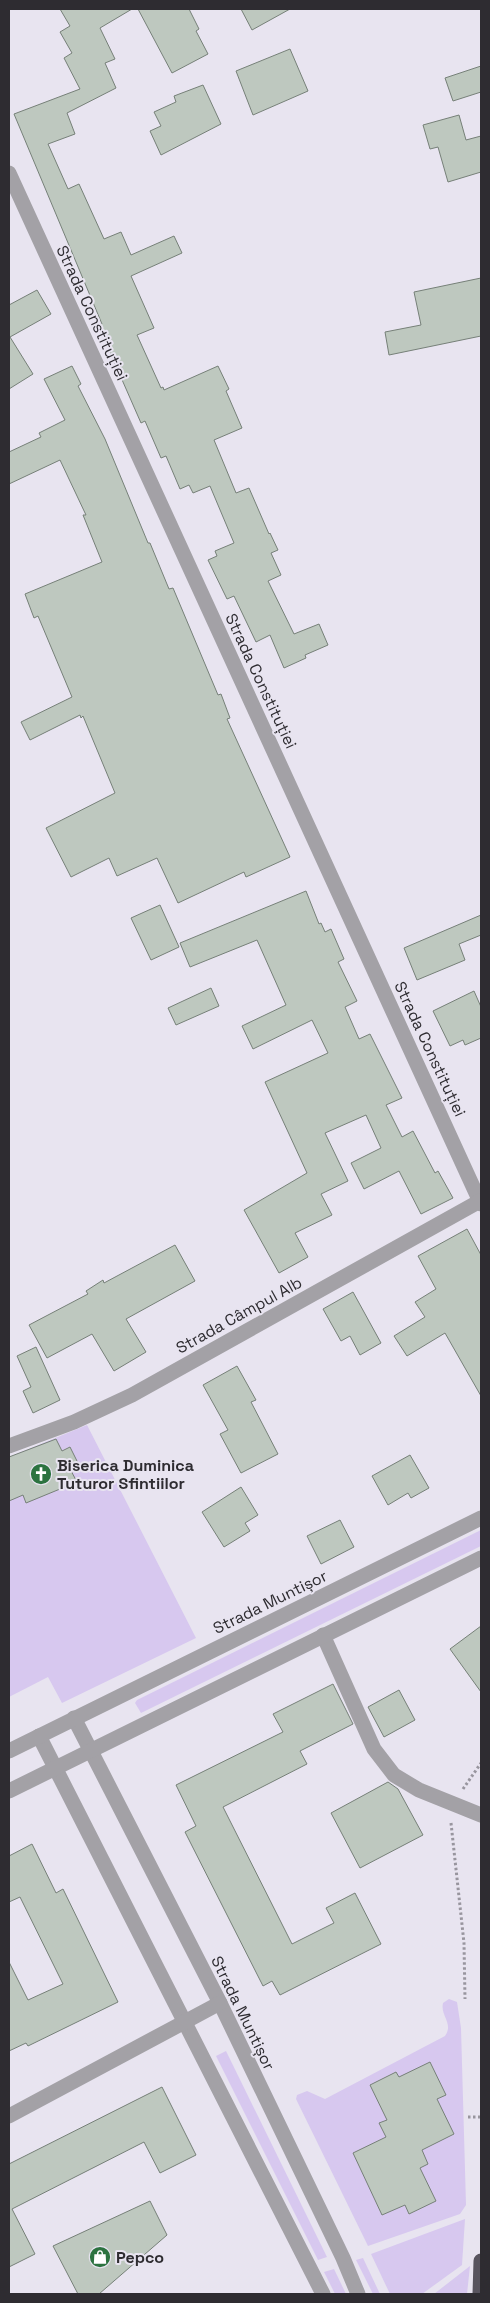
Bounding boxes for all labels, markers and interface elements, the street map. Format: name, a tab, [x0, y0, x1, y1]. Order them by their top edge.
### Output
street label: Strada Constituției	[51, 242, 133, 384]
street label: Strada Constituției	[220, 610, 302, 752]
street label: Strada Constituției	[389, 978, 471, 1120]
street label: Strada Câmpul Alb	[172, 1272, 306, 1358]
place label: Biserica Duminica Tuturor Sfintiilor	[57, 1455, 194, 1494]
church icon: Biserica Duminica Tuturor Sfintiilor	[29, 1462, 53, 1486]
street label: Strada Muntișor	[209, 1565, 331, 1639]
street label: Strada Muntișor	[206, 1952, 280, 2074]
shop icon: Pepco	[88, 2245, 112, 2269]
place label: Pepco	[116, 2247, 164, 2268]

